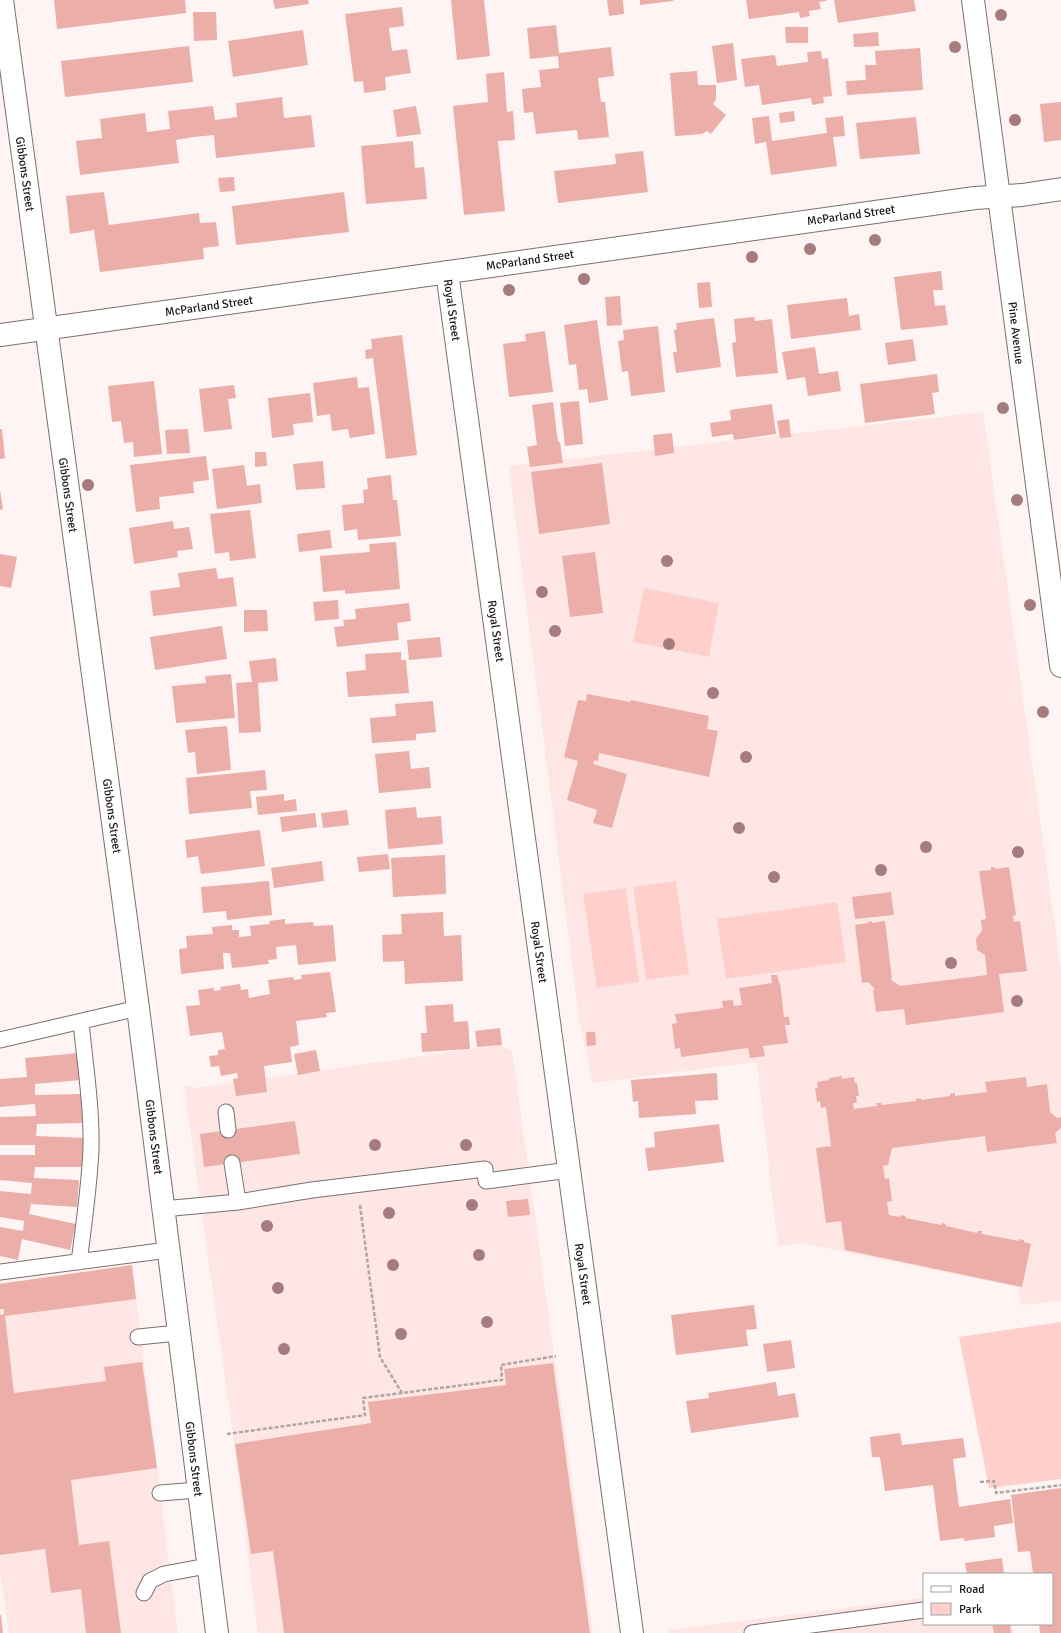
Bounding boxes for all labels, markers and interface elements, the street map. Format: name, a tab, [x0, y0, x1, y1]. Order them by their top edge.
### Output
street label: Gibbons Street	[12, 136, 37, 213]
street label: McParland Street	[806, 202, 896, 229]
street label: McParland Street	[485, 247, 575, 274]
street label: Royal Street	[440, 278, 463, 342]
street label: McParland Street	[164, 293, 254, 320]
street label: Pine Avenue	[1004, 301, 1027, 365]
street label: Gibbons Street	[55, 457, 80, 534]
street label: Royal Street	[484, 599, 507, 663]
street label: Gibbons Street	[99, 778, 124, 855]
street label: Royal Street	[527, 920, 550, 984]
street label: Gibbons Street	[141, 1099, 166, 1175]
street label: Royal Street	[571, 1242, 594, 1306]
street label: Gibbons Street	[181, 1421, 206, 1497]
legend	[923, 1573, 1053, 1625]
text: Road	[959, 1582, 985, 1597]
text: Park	[959, 1602, 982, 1617]

